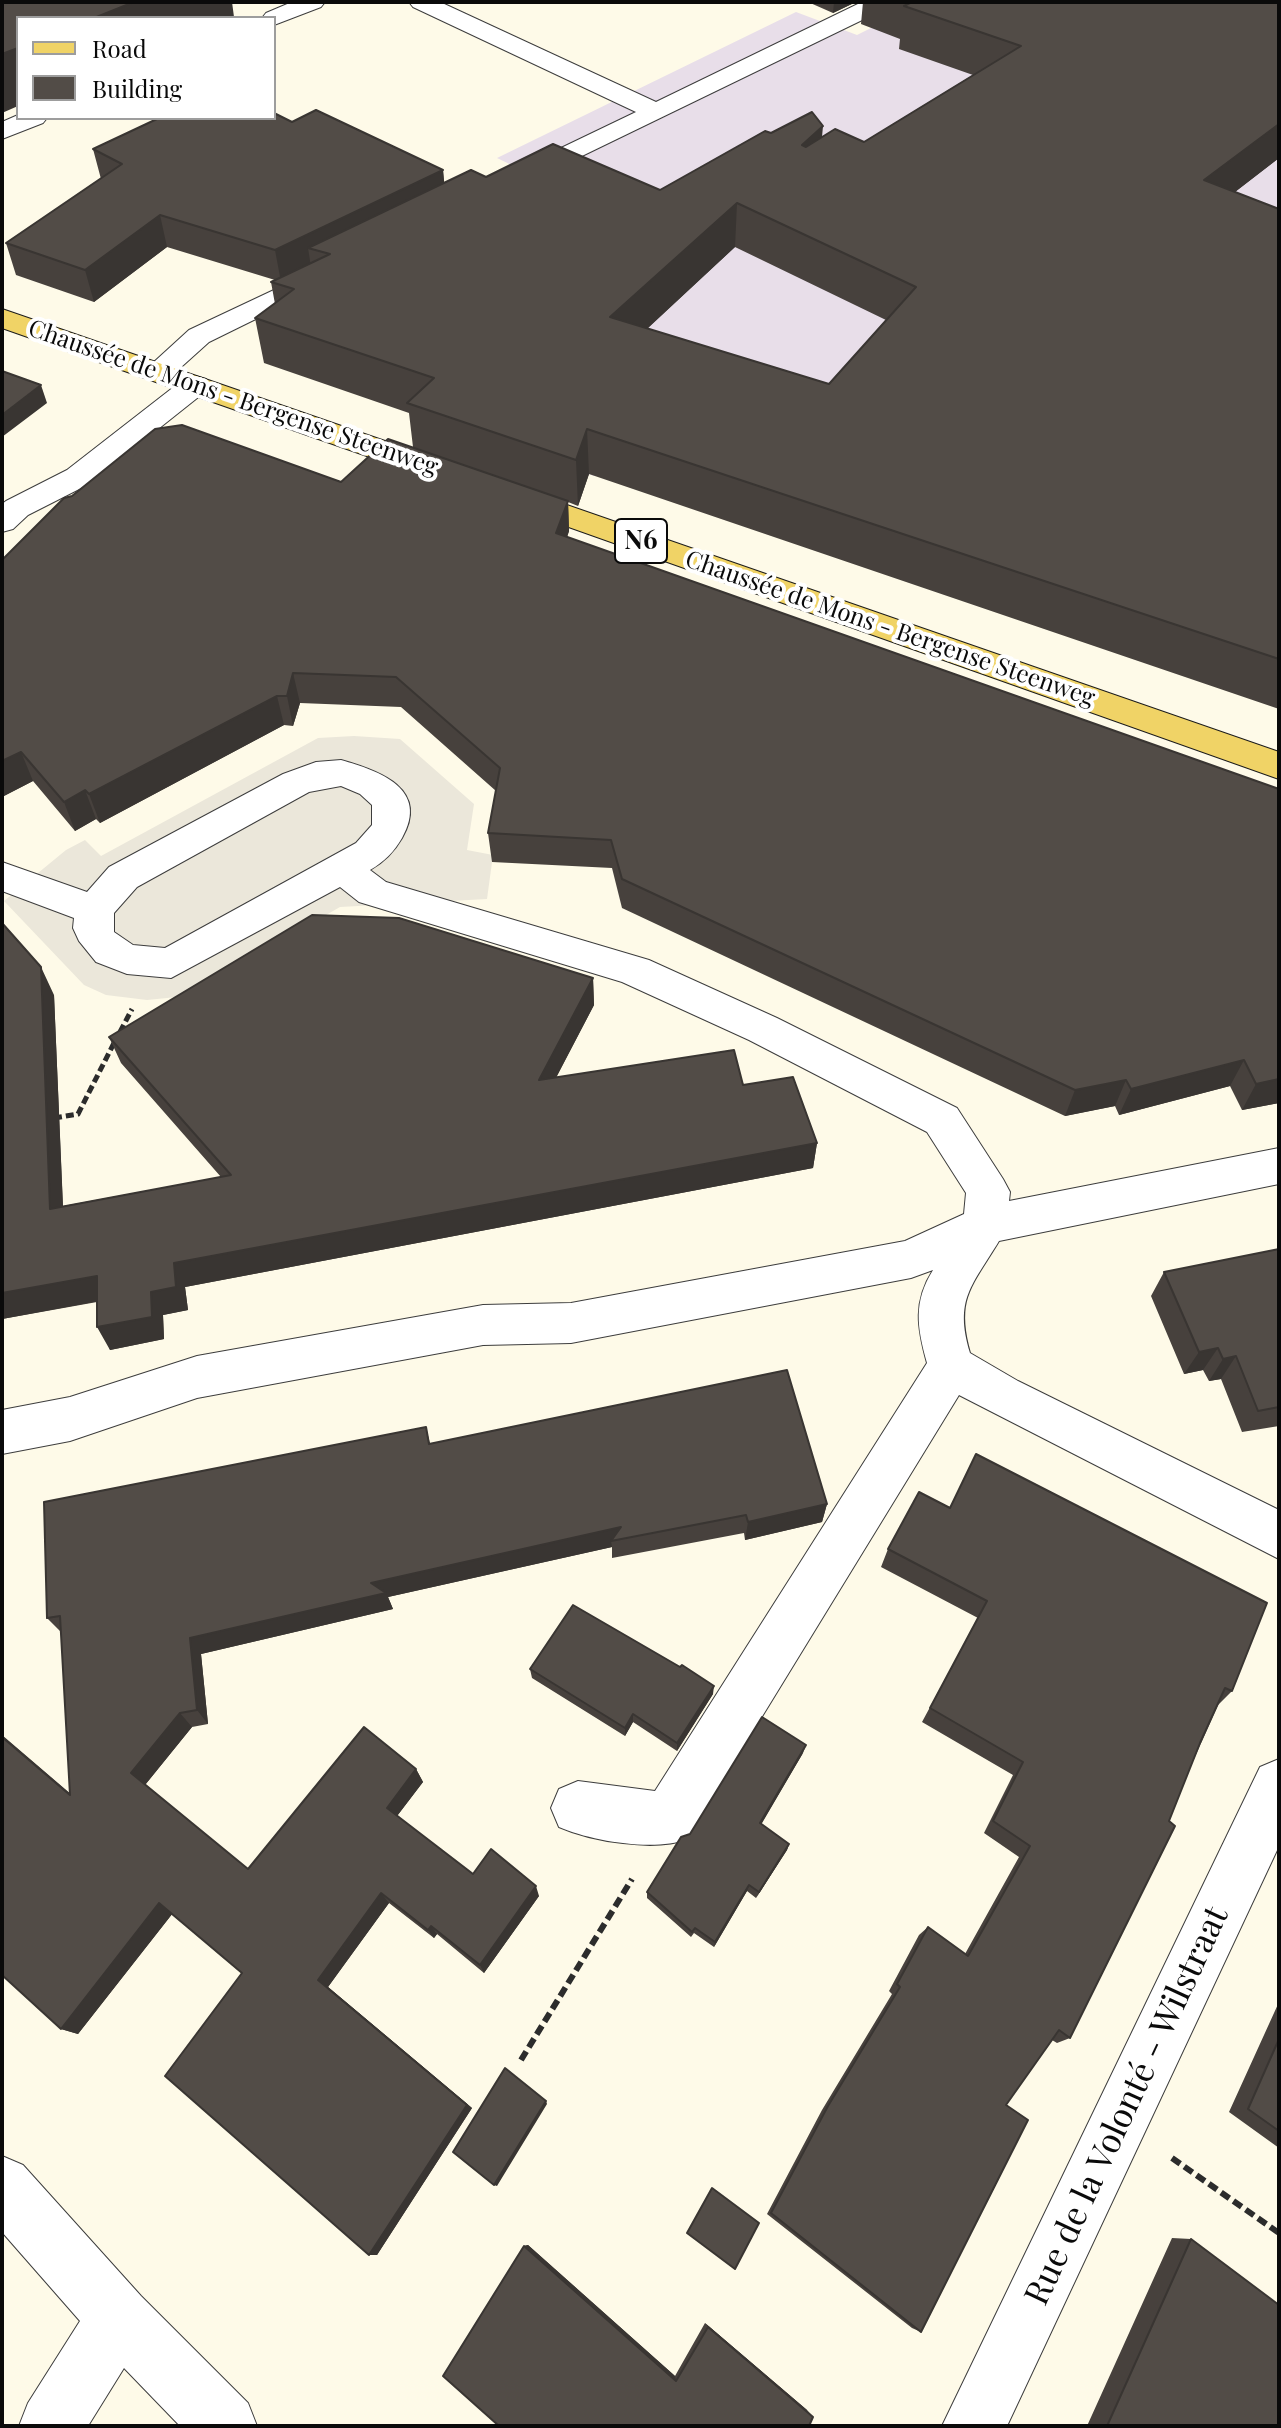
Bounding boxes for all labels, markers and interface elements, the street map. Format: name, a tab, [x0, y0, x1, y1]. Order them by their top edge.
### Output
legend	[16, 16, 276, 120]
text: Road	[92, 32, 147, 64]
text: Building	[92, 72, 182, 104]
street label: Chaussée de Mons - Bergense Steenweg	[24, 314, 442, 482]
road number: N6	[615, 519, 667, 563]
street label: Chaussée de Mons - Bergense Steenweg	[681, 545, 1099, 713]
street label: Rue de la Volonté - Wilstraat	[1017, 1900, 1237, 2312]

